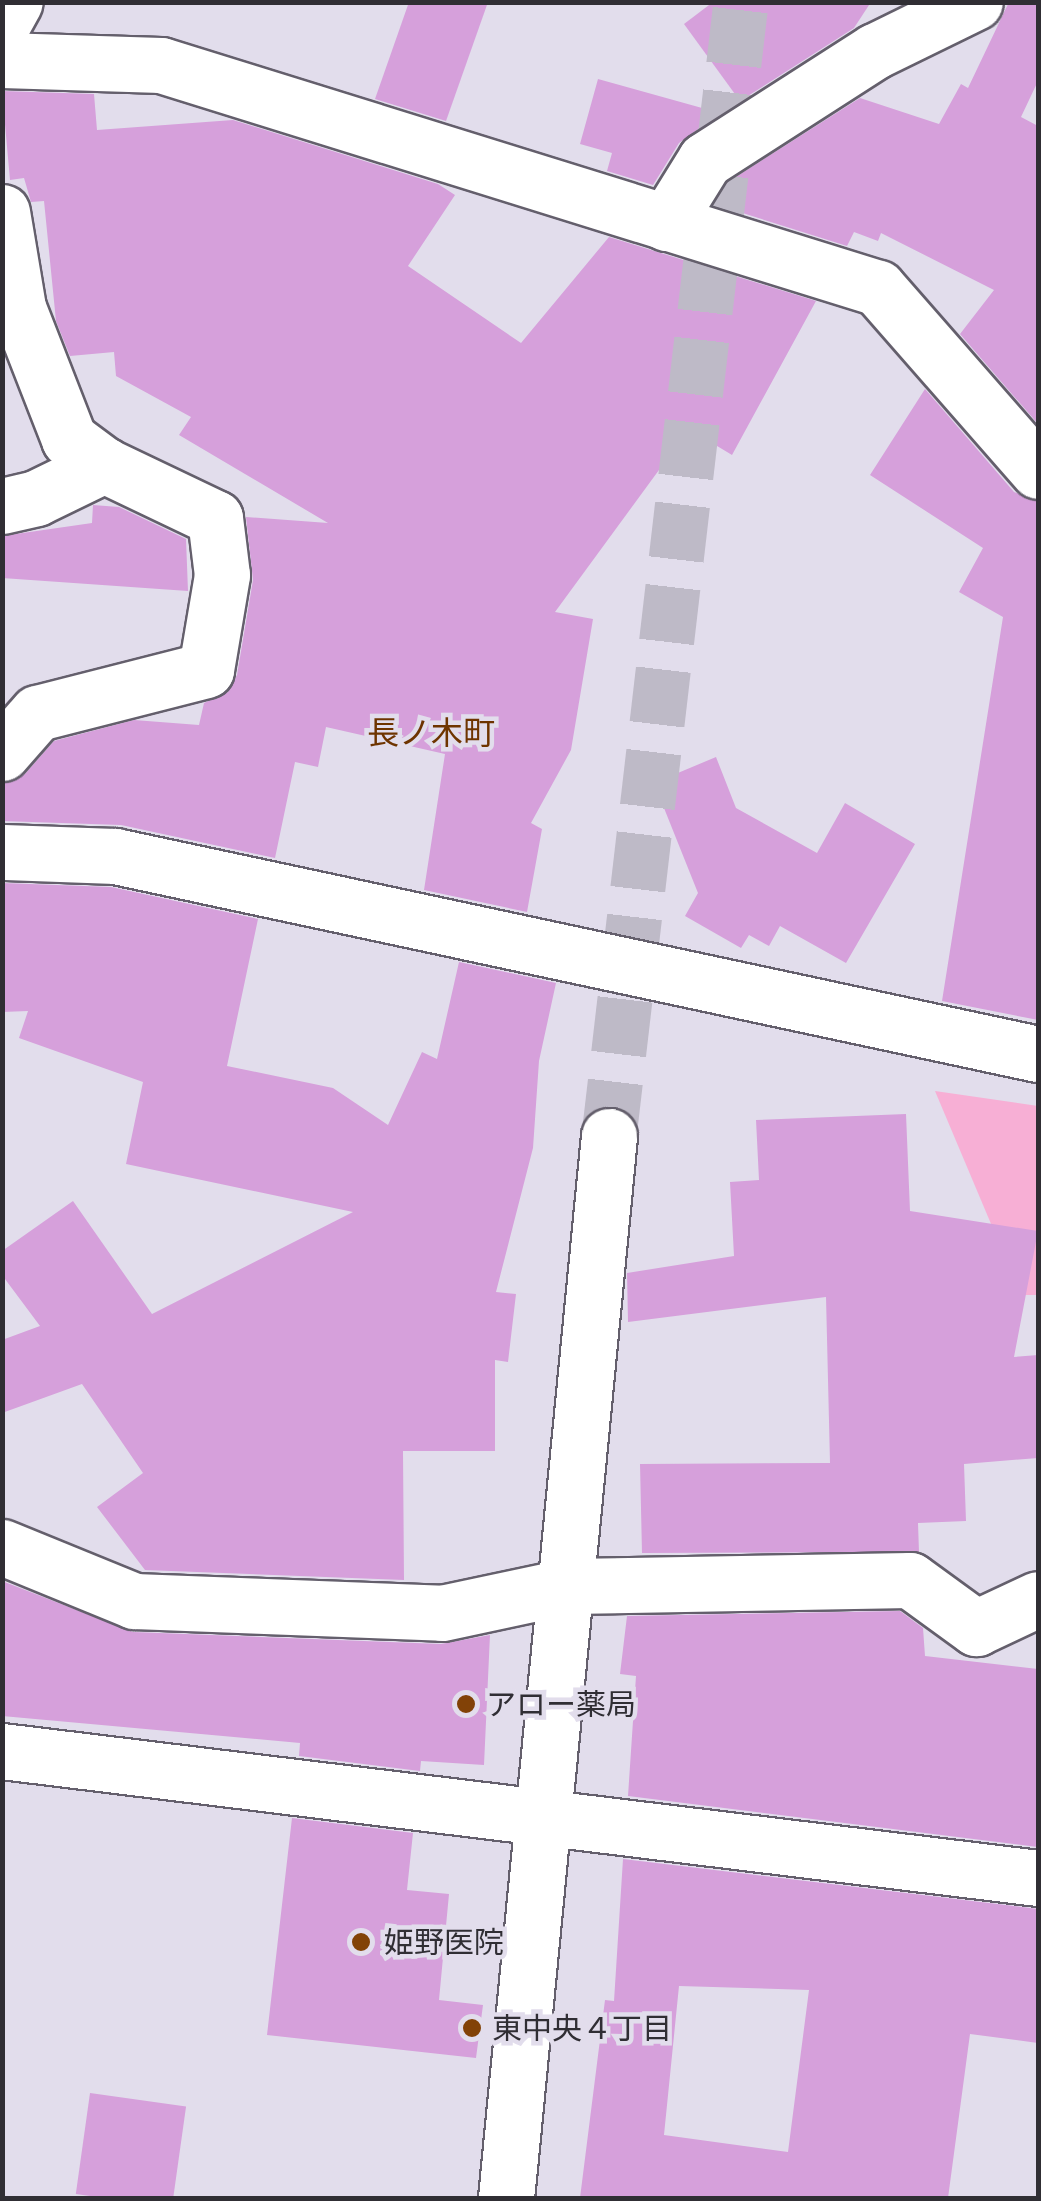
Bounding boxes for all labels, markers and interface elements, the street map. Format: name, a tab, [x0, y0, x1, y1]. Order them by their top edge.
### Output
district label: 長ノ木町	[367, 713, 495, 751]
place label: アロー薬局	[486, 1686, 636, 1722]
marker: アロー薬局	[455, 1693, 477, 1715]
place label: 姫野医院	[384, 1924, 504, 1960]
marker: 姫野医院	[348, 1929, 374, 1955]
place label: 東中央４丁目	[492, 2010, 672, 2046]
marker: 東中央４丁目	[461, 2017, 483, 2039]

